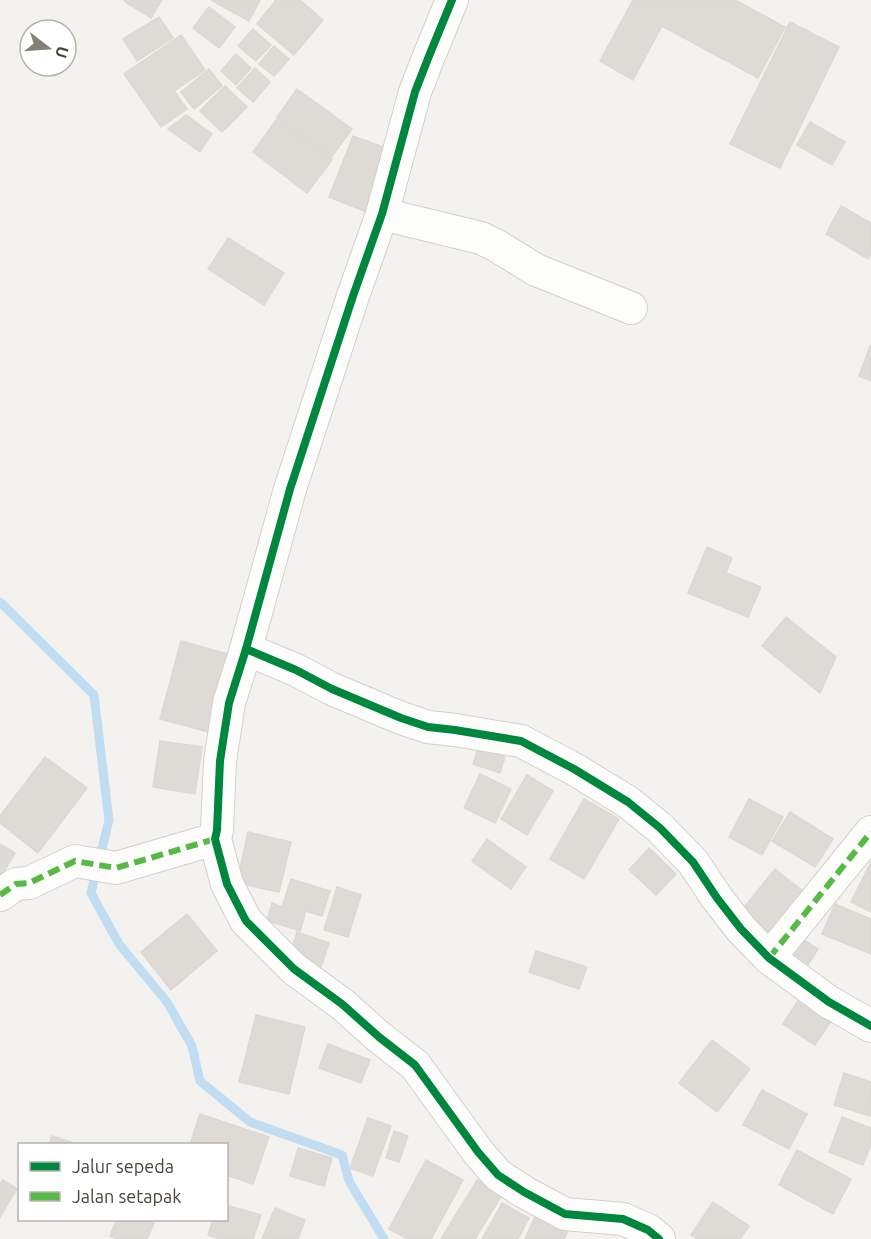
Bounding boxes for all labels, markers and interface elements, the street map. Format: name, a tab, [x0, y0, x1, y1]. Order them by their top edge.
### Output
north arrow	[18, 18, 78, 78]
text: U	[52, 44, 73, 60]
legend	[18, 1143, 228, 1221]
text: Jalur sepeda	[72, 1156, 174, 1176]
text: Jalan setapak	[72, 1186, 181, 1206]

